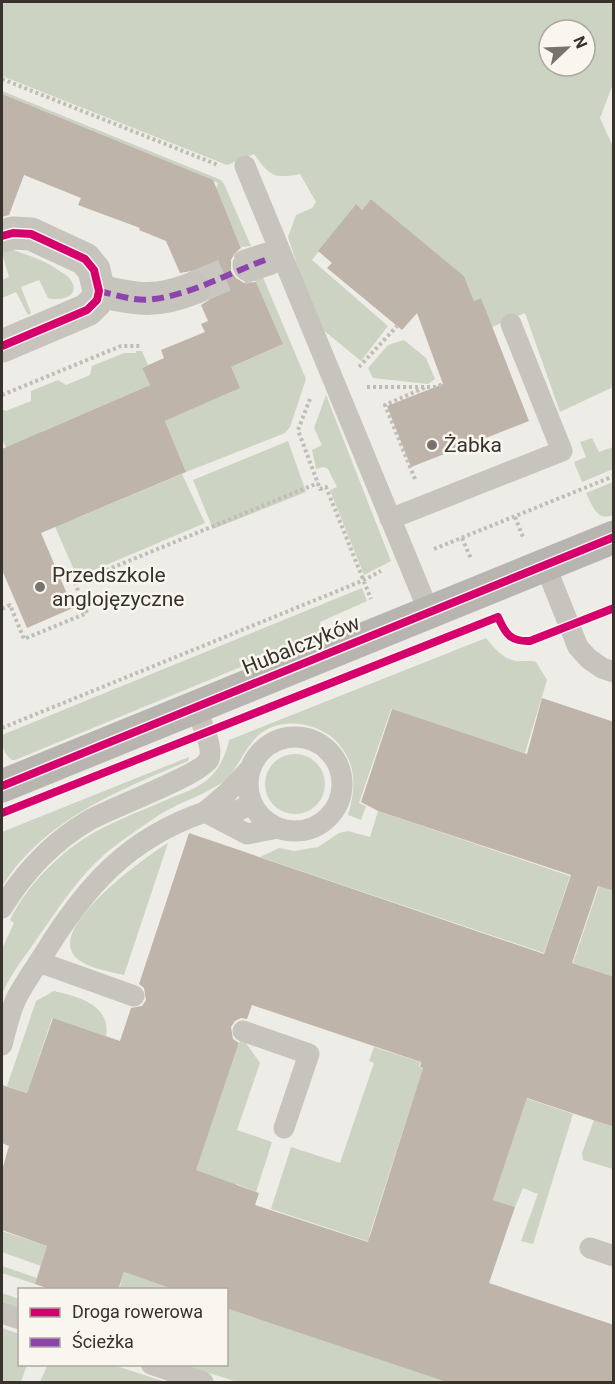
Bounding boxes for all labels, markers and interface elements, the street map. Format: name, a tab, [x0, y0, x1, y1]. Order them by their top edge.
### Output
north arrow	[537, 18, 597, 78]
text: N	[569, 33, 591, 51]
place label: Żabka	[444, 433, 502, 457]
marker: Żabka	[425, 438, 439, 452]
place label: Przedszkole anglojęzyczne	[52, 563, 184, 611]
marker: Przedszkole anglojęzyczne	[33, 580, 47, 594]
street label: Hubalczyków	[239, 610, 363, 679]
legend	[18, 1288, 228, 1366]
text: Droga rowerowa	[72, 1301, 203, 1322]
text: Ścieżka	[72, 1331, 134, 1352]

